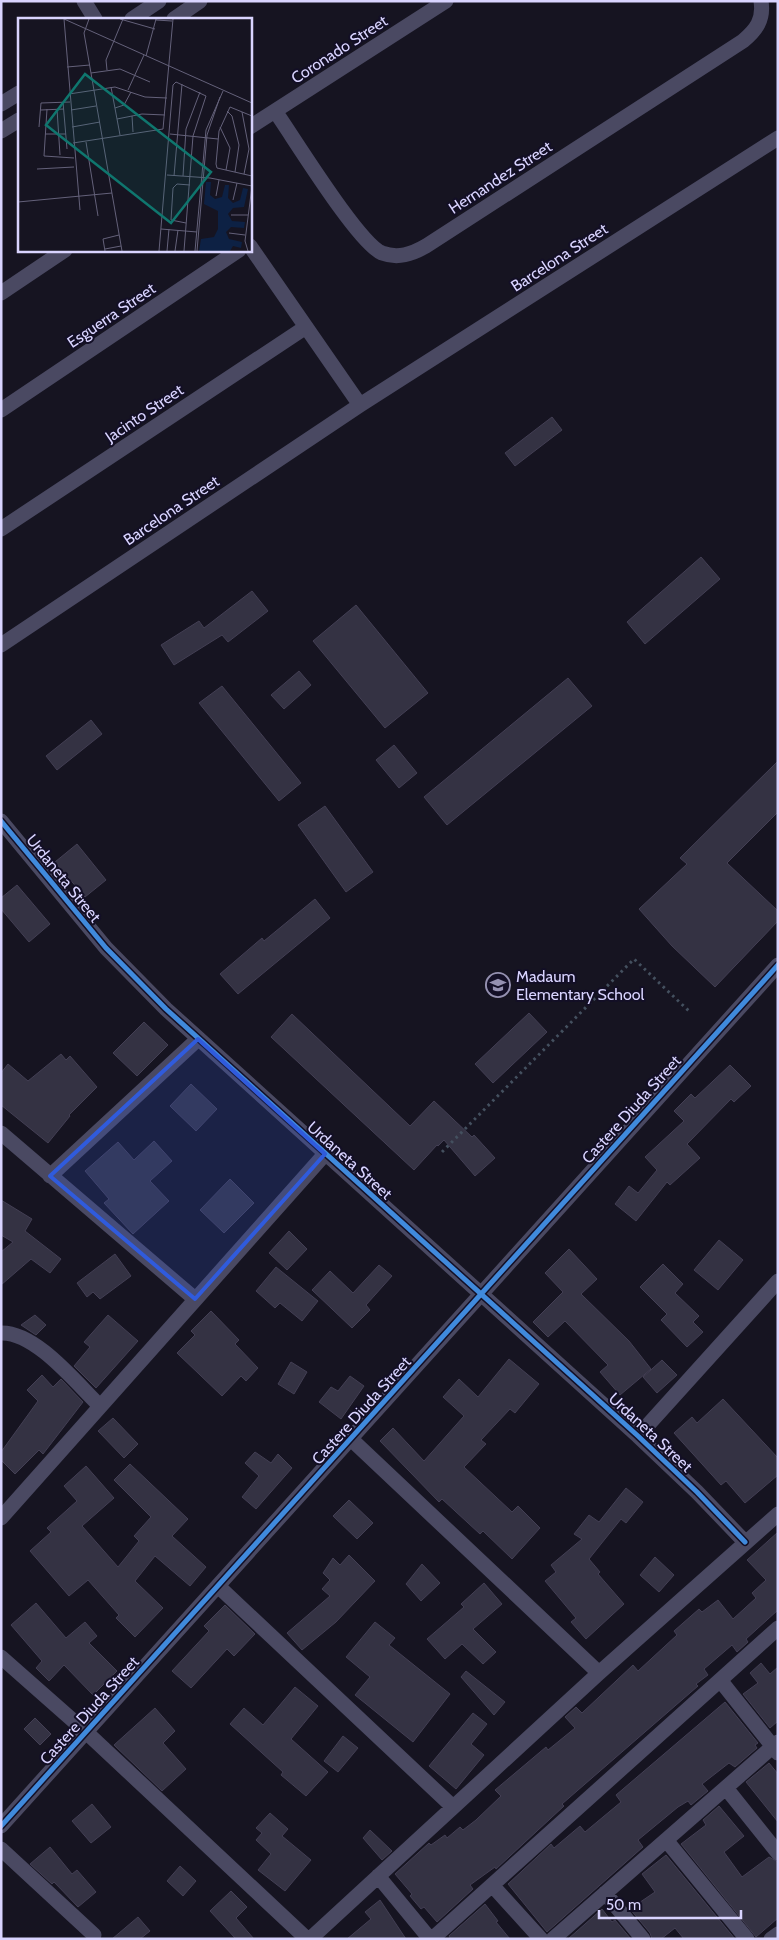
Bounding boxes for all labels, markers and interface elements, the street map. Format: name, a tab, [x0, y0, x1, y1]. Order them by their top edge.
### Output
street label: Coronado Street	[288, 11, 392, 88]
inset map	[18, 18, 251, 251]
street label: Hernandez Street	[445, 137, 556, 218]
street label: Barcelona Street	[507, 219, 612, 296]
street label: Esguerra Street	[64, 279, 160, 352]
street label: Jacinto Street	[101, 380, 187, 447]
street label: Barcelona Street	[120, 471, 223, 549]
street label: Urdaneta Street	[22, 830, 105, 927]
place label: Madaum Elementary School	[516, 967, 644, 1004]
school or university icon: Madaum Elementary School	[485, 972, 511, 998]
street label: Castere Diuda Street	[578, 1051, 685, 1167]
street label: Urdaneta Street	[303, 1117, 396, 1204]
street label: Castere Diuda Street	[308, 1352, 415, 1468]
street label: Urdaneta Street	[605, 1389, 697, 1476]
street label: Castere Diuda Street	[36, 1652, 143, 1768]
scale bar	[599, 1888, 742, 1920]
text: 50 m	[606, 1896, 641, 1914]

